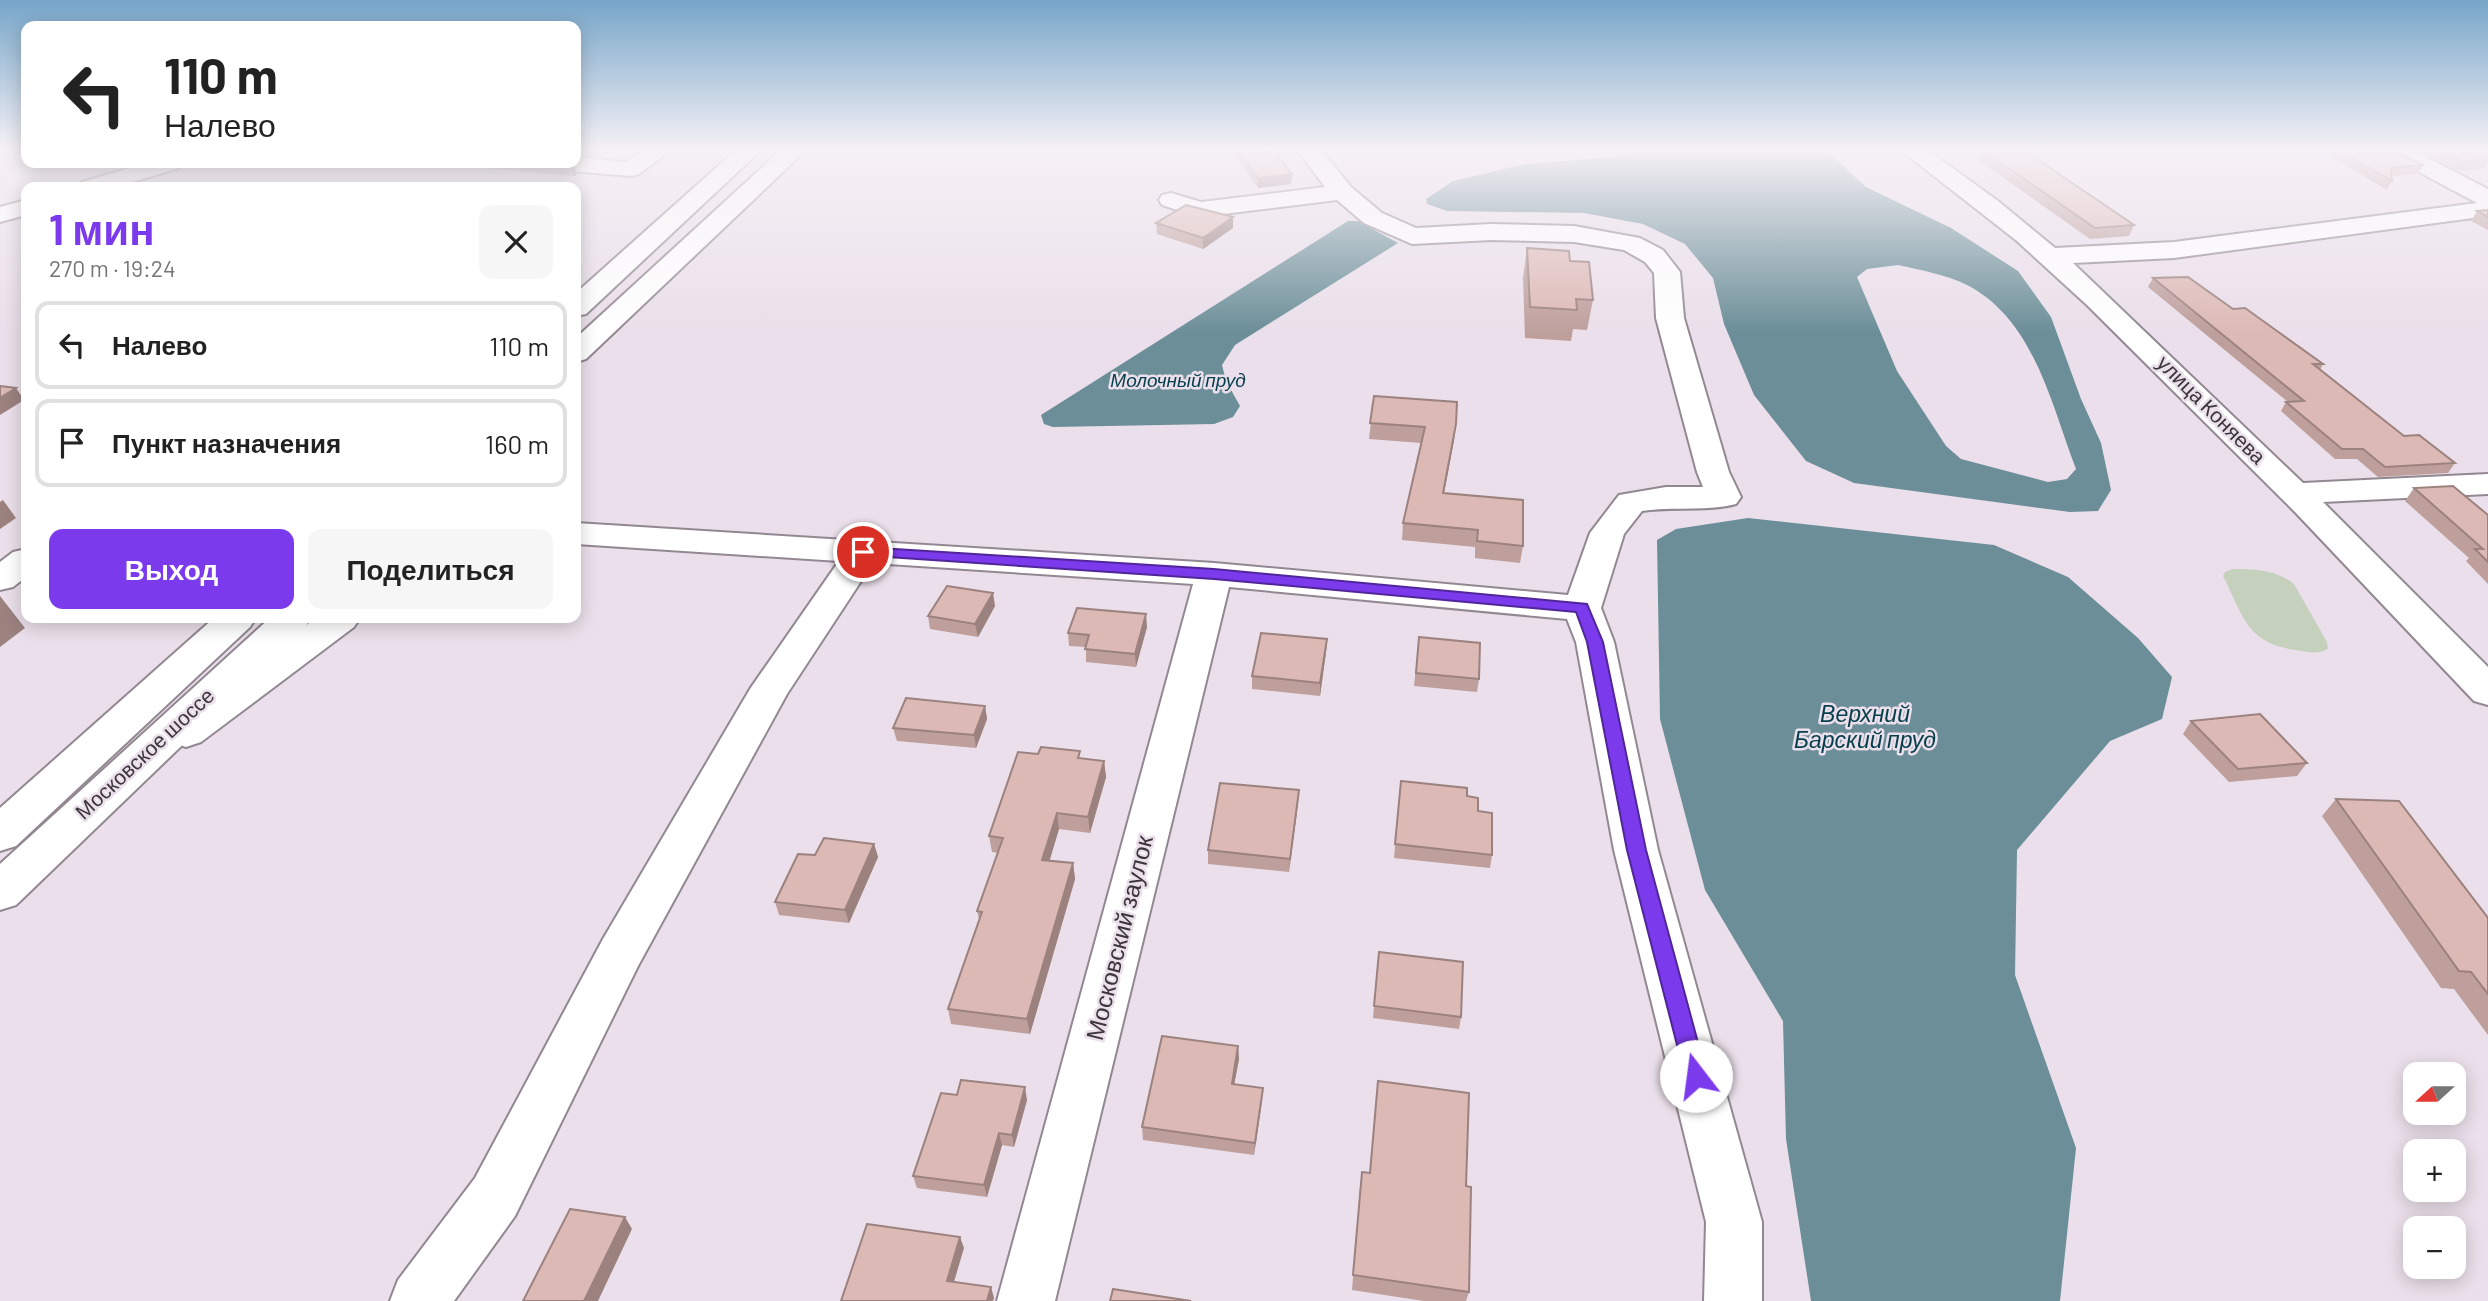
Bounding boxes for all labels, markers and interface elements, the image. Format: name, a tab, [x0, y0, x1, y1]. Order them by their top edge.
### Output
text: 110 m	[164, 45, 278, 104]
icon: left	[49, 49, 140, 140]
text: Налево	[164, 105, 276, 143]
text: 1 мин	[49, 203, 155, 253]
button: close	[479, 205, 553, 279]
text: 270 m · 19:24	[49, 254, 176, 282]
icon: left	[53, 326, 91, 364]
text: Налево	[112, 329, 207, 360]
text: 110 m	[489, 330, 549, 361]
street label: улица Коняева	[2153, 350, 2272, 469]
water label: Молочный пруд	[1110, 368, 1246, 391]
icon: arrive	[53, 424, 91, 462]
text: Пункт назначения	[112, 427, 341, 458]
text: 160 m	[485, 428, 549, 459]
pin	[833, 522, 893, 582]
button: Выход	[49, 529, 294, 609]
button: Поделиться	[308, 529, 553, 609]
icon: arrive	[844, 533, 882, 571]
street label: Московское шоссе	[69, 682, 219, 824]
water label: Верхний Барский пруд	[1794, 699, 1936, 753]
street label: Московский заулок	[1079, 832, 1158, 1043]
position arrow	[1659, 1039, 1733, 1113]
north arrow	[2403, 1062, 2466, 1125]
map controls	[2403, 1062, 2466, 1279]
button: +	[2403, 1139, 2466, 1202]
button: −	[2403, 1216, 2466, 1279]

